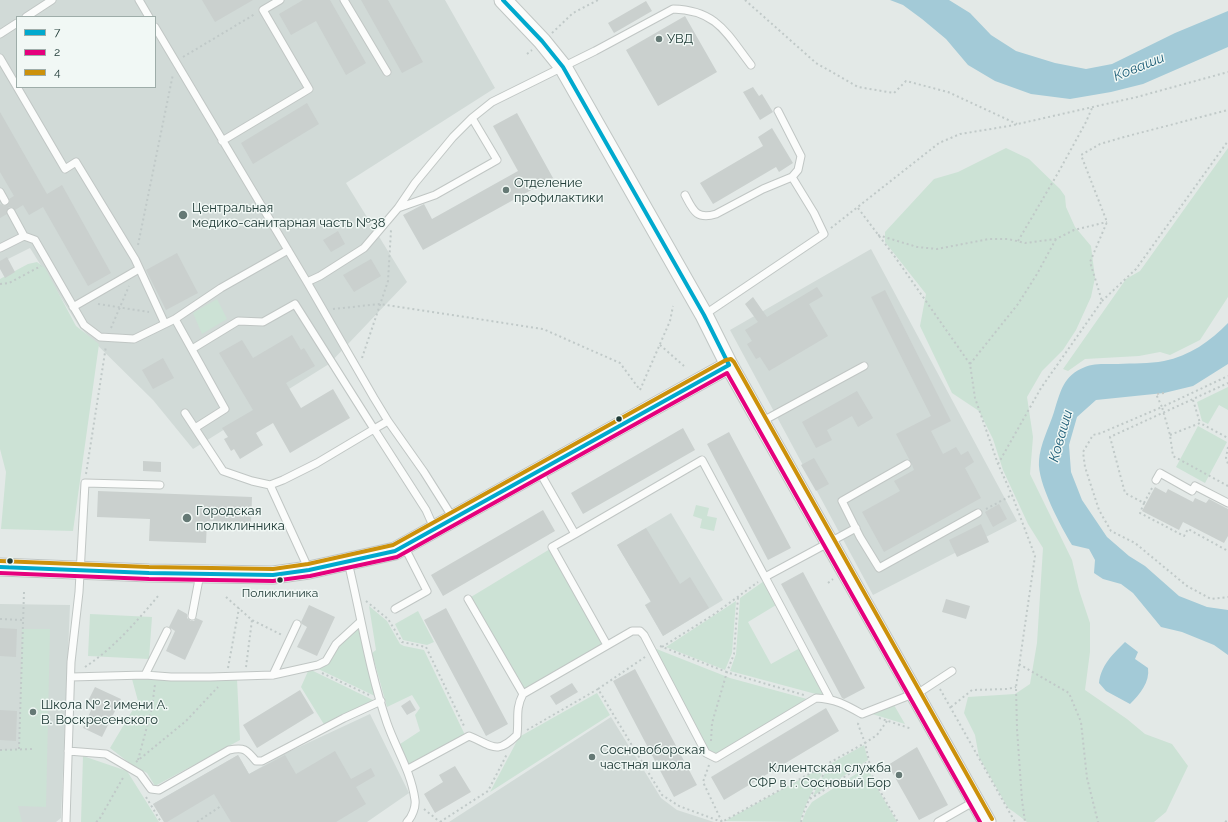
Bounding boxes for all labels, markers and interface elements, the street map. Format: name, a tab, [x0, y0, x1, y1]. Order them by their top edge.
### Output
legend	[16, 16, 156, 88]
text: 7	[54, 25, 60, 39]
place label: УВД	[667, 31, 693, 47]
marker: УВД	[654, 34, 664, 44]
text: 2	[54, 45, 60, 59]
water label: Коваши	[1111, 49, 1167, 85]
text: 4	[54, 65, 61, 79]
place label: Отделение профилактики	[514, 175, 604, 206]
marker: Отделение профилактики	[501, 185, 511, 195]
place label: Центральная медико-санитарная часть №38	[192, 200, 385, 231]
marker: Центральная медико-санитарная часть №38	[177, 209, 189, 221]
water label: Коваши	[1046, 408, 1076, 464]
unlabelled marker	[614, 414, 624, 424]
place label: Городская поликлинника	[196, 503, 285, 534]
marker: Городская поликлинника	[181, 512, 193, 524]
unlabelled marker	[5, 556, 15, 566]
marker: Поликлиника	[275, 575, 285, 585]
place label: Поликлиника	[242, 586, 318, 600]
place label: Школа № 2 имени А. В. Воскресенского	[41, 697, 168, 728]
marker: Школа № 2 имени А. В. Воскресенского	[28, 707, 38, 717]
place label: Сосновоборская частная школа	[600, 742, 705, 773]
marker: Сосновоборская частная школа	[587, 752, 597, 762]
place label: Клиентская служба СФР в г. Сосновый Бор	[749, 760, 891, 791]
marker: Клиентская служба СФР в г. Сосновый Бор	[894, 770, 904, 780]

